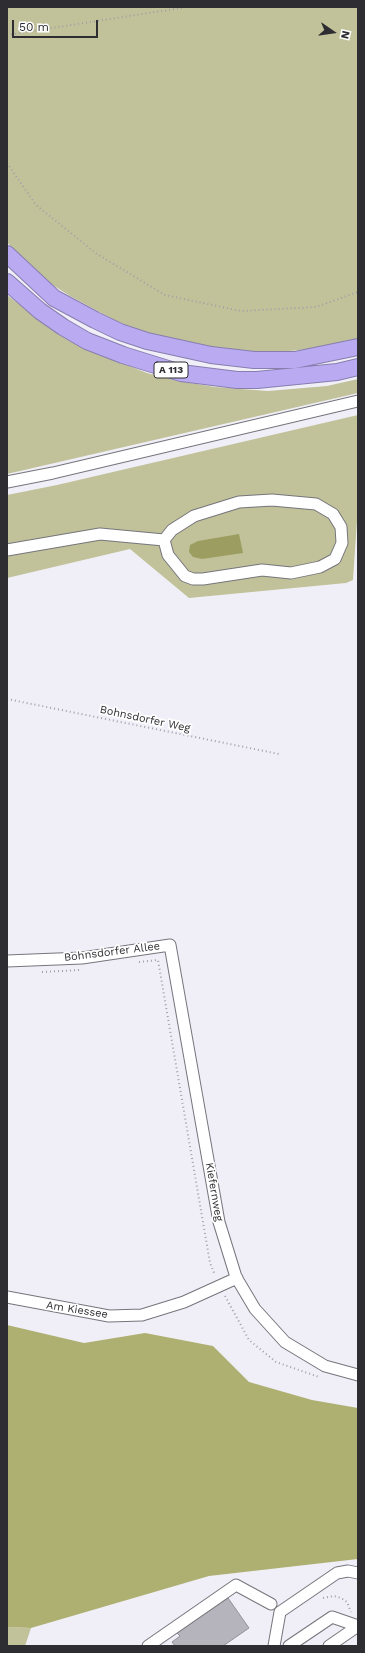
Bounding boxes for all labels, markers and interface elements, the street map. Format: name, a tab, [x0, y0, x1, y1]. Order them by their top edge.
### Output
scale bar	[14, 12, 100, 38]
north arrow	[313, 12, 353, 52]
text: 50 m	[19, 20, 49, 34]
text: N	[338, 29, 352, 40]
road number: A 113	[154, 362, 188, 378]
street label: Bohnsdorfer Weg	[98, 703, 192, 735]
street label: Bohnsdorfer Allee	[63, 940, 161, 964]
street label: Kiefernweg	[202, 1162, 226, 1222]
street label: Am Kiessee	[45, 1299, 109, 1321]

